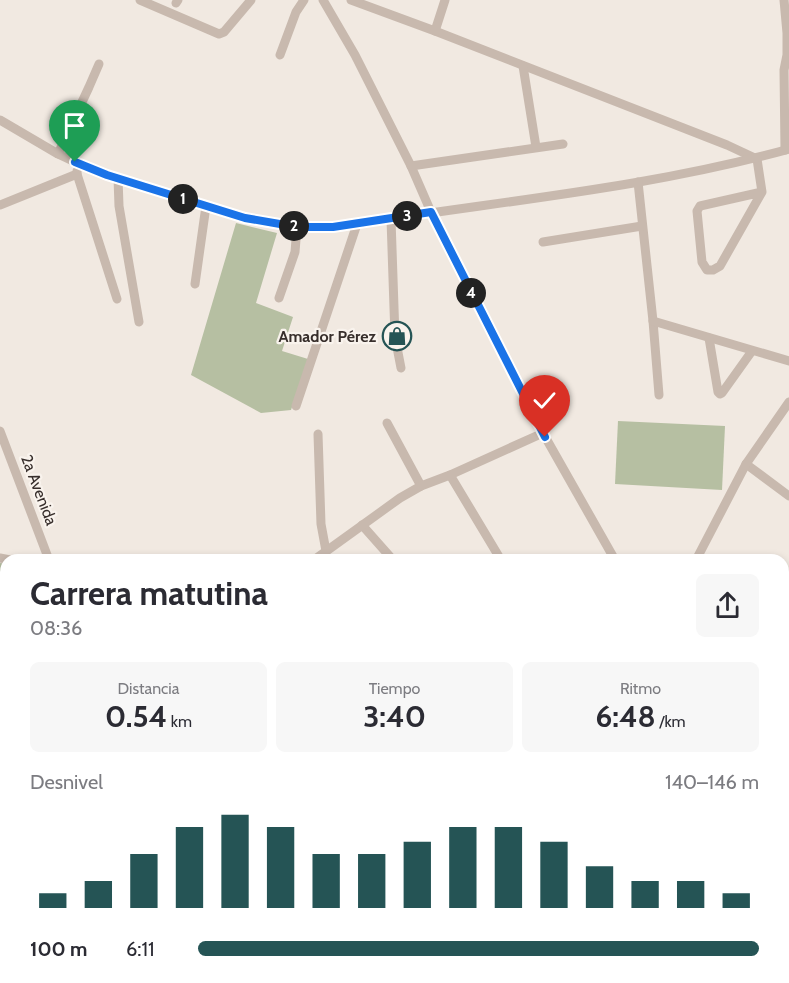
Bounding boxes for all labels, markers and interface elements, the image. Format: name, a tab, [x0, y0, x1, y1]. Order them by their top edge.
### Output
pin	[49, 100, 100, 162]
icon: arrive	[58, 109, 91, 142]
pin: 1	[168, 184, 198, 214]
text: 1	[180, 189, 186, 208]
pin: 3	[392, 201, 422, 231]
text: 3	[403, 206, 411, 225]
pin: 2	[279, 211, 309, 241]
text: 2	[290, 216, 298, 235]
pin: 4	[456, 278, 486, 308]
text: 4	[466, 283, 476, 302]
shop icon: Amador Pérez	[381, 320, 413, 352]
place label: Amador Pérez	[278, 327, 376, 346]
pin	[519, 375, 570, 437]
icon: check	[528, 384, 561, 417]
street label: 2a Avenida	[17, 452, 61, 528]
text: Carrera matutina	[30, 573, 268, 613]
button: share	[696, 574, 759, 637]
text: 08:36	[30, 616, 82, 640]
text: Distancia	[118, 679, 179, 698]
text: Tiempo	[369, 679, 420, 698]
text: Ritmo	[620, 679, 661, 698]
text: 0.54	[105, 698, 167, 735]
text: 3:40	[363, 698, 426, 735]
text: 6:48	[595, 698, 656, 735]
text: km	[167, 712, 192, 731]
text: /km	[656, 712, 686, 731]
text: Desnivel	[30, 770, 103, 794]
text: 140–146 m	[665, 770, 759, 794]
text: 100 m	[30, 937, 88, 961]
text: 6:11	[126, 937, 155, 961]

